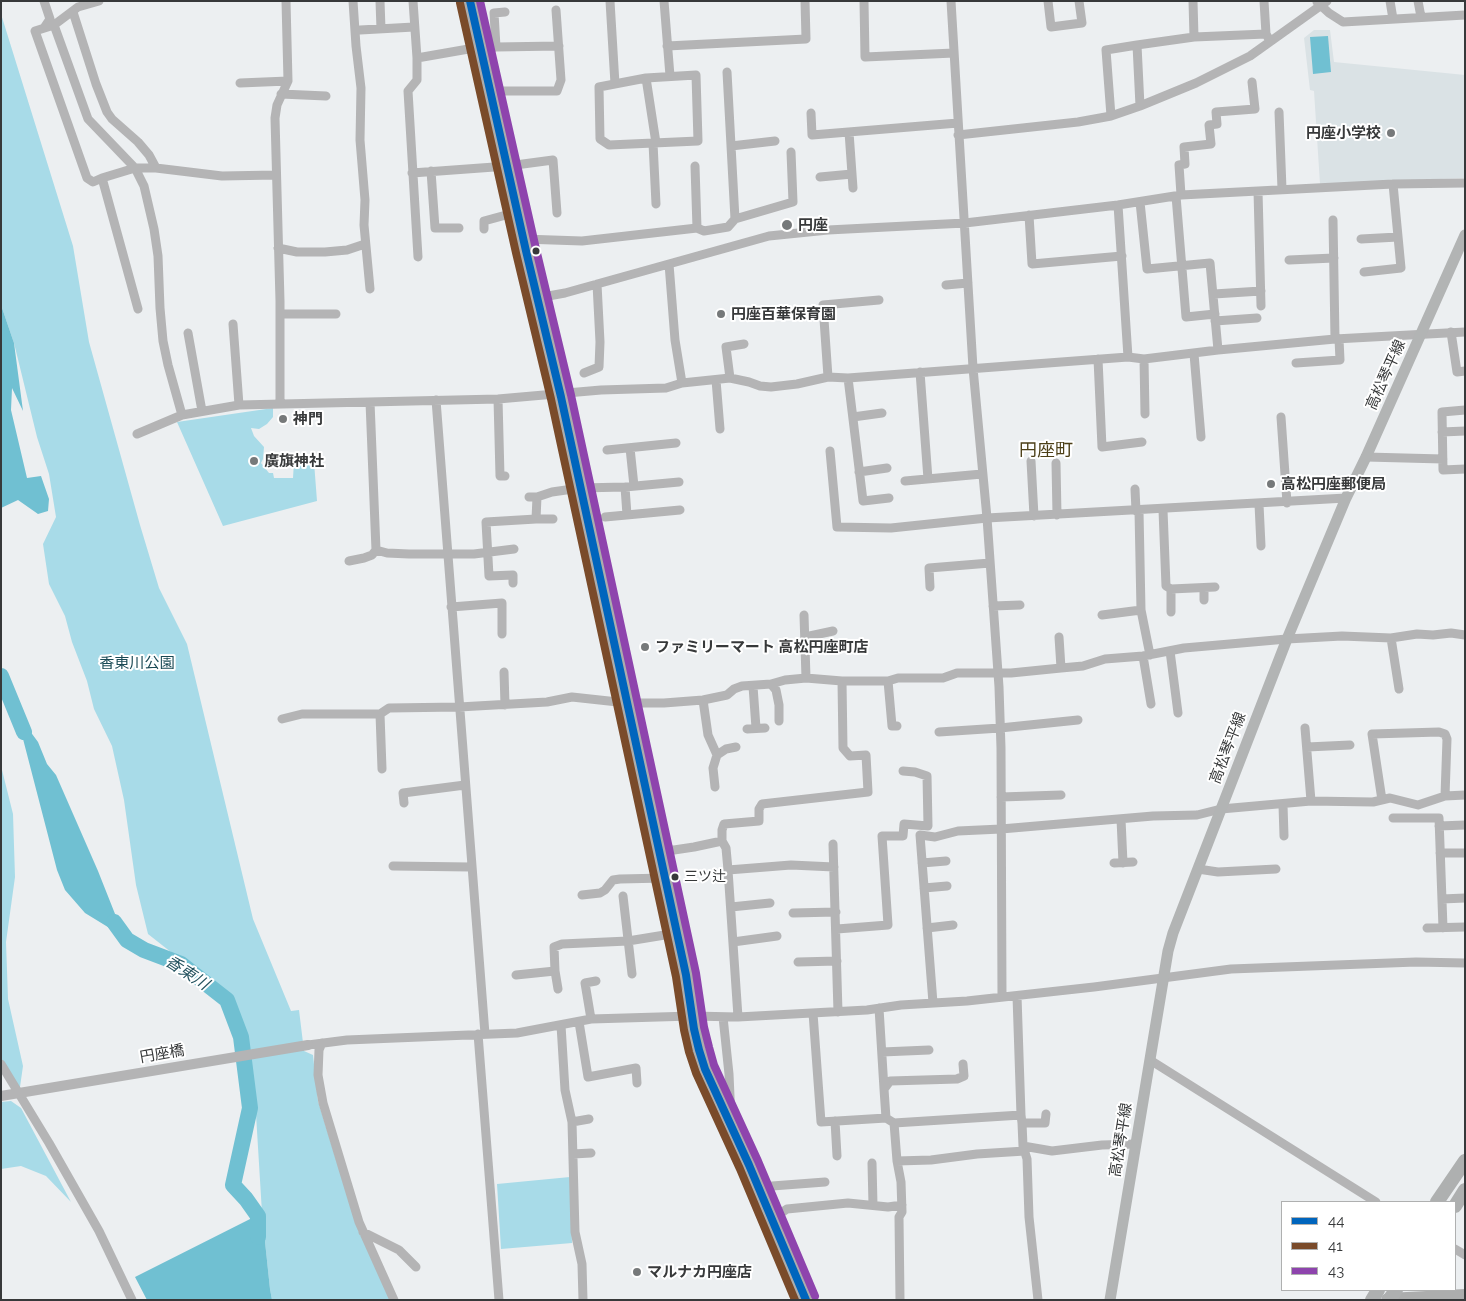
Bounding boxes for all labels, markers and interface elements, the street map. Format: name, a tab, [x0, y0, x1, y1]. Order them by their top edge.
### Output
place label: 円座小学校	[1306, 124, 1381, 142]
marker: 円座小学校	[1385, 127, 1397, 139]
place label: 円座	[798, 216, 828, 234]
marker: 円座	[780, 218, 794, 232]
unlabelled marker	[531, 246, 541, 256]
place label: 円座百華保育園	[731, 305, 836, 323]
marker: 円座百華保育園	[715, 308, 727, 320]
street label: 高松琴平線	[1363, 337, 1409, 413]
place label: 神門	[293, 410, 323, 428]
marker: 神門	[277, 413, 289, 425]
district label: 円座町	[1019, 440, 1073, 462]
place label: 廣旗神社	[264, 452, 324, 470]
marker: 廣旗神社	[248, 455, 260, 467]
place label: 高松円座郵便局	[1281, 475, 1386, 493]
marker: 高松円座郵便局	[1265, 478, 1277, 490]
place label: ファミリーマート 高松円座町店	[655, 638, 869, 656]
marker: ファミリーマート 高松円座町店	[639, 641, 651, 653]
park label: 香東川公園	[100, 654, 174, 672]
street label: 高松琴平線	[1206, 710, 1250, 786]
place label: 三ツ辻	[684, 869, 726, 885]
marker: 三ツ辻	[670, 872, 680, 882]
water label: 香東川	[162, 952, 212, 994]
street label: 円座橋	[138, 1041, 186, 1067]
street label: 高松琴平線	[1106, 1102, 1136, 1178]
legend	[1281, 1201, 1456, 1291]
text: 44	[1328, 1212, 1344, 1230]
text: 41	[1328, 1237, 1343, 1255]
text: 43	[1328, 1262, 1344, 1280]
place label: マルナカ円座店	[647, 1263, 752, 1281]
marker: マルナカ円座店	[631, 1266, 643, 1278]

